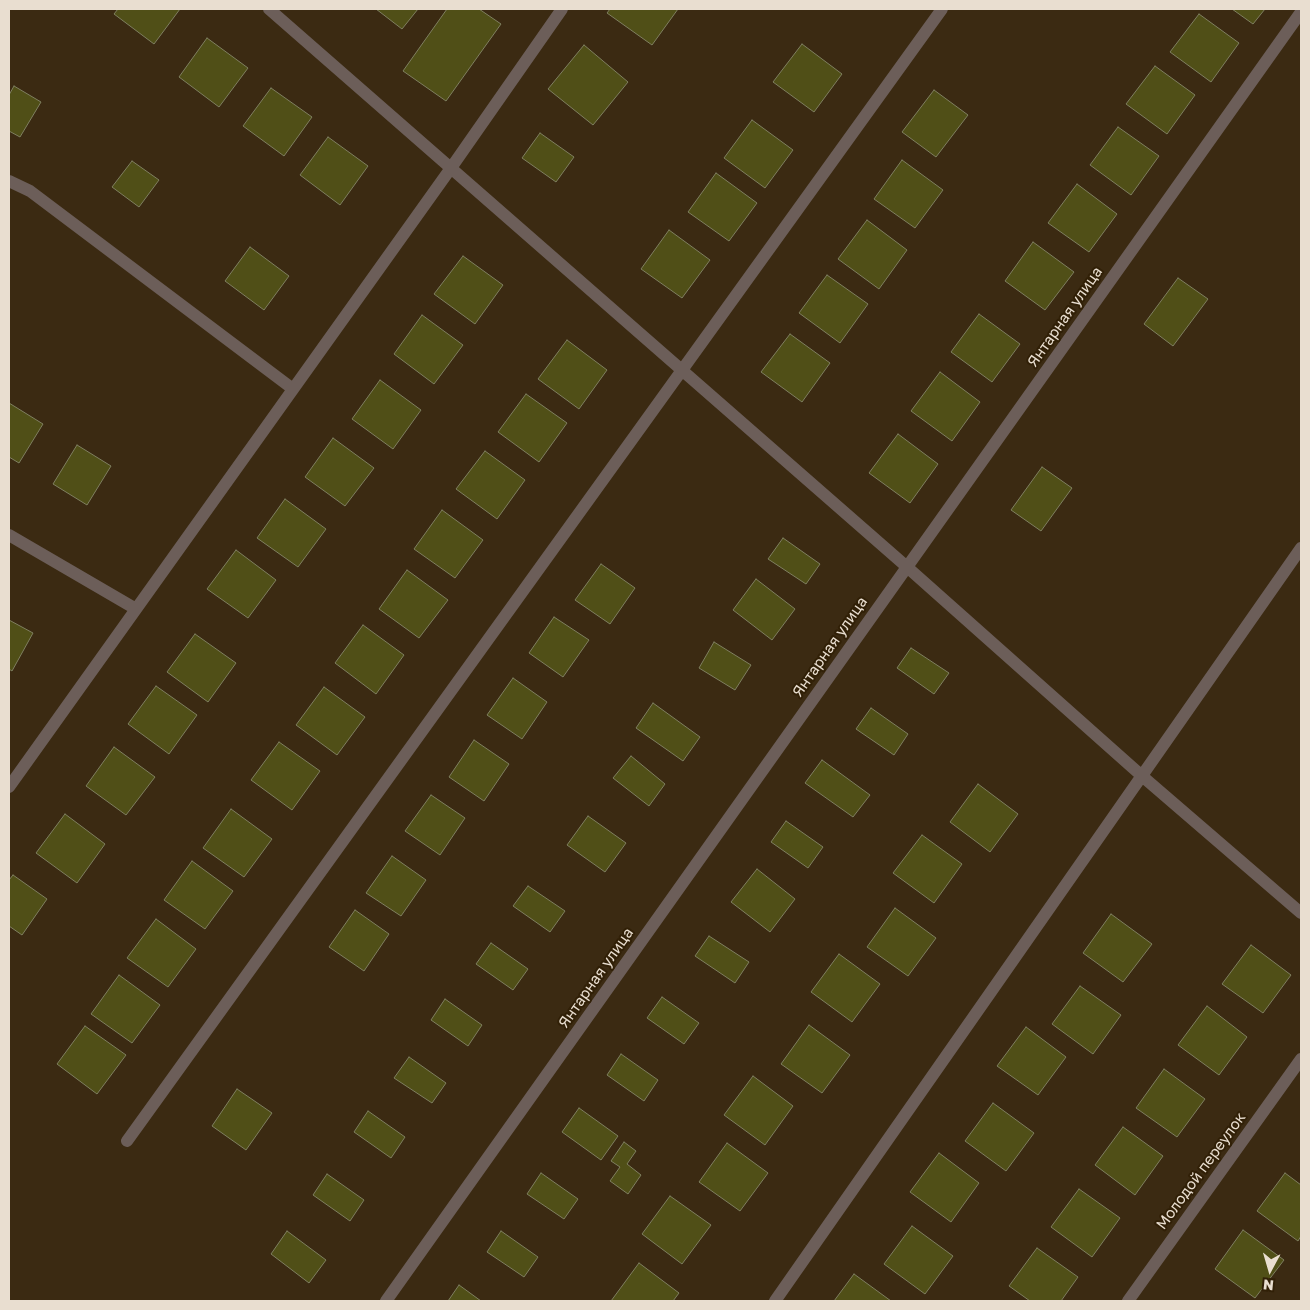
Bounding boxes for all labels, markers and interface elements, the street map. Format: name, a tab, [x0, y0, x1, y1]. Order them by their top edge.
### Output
street label: Янтарная улица	[1024, 263, 1106, 371]
street label: Янтарная улица	[789, 593, 871, 701]
street label: Янтарная улица	[555, 924, 637, 1032]
street label: Молодой переулок	[1153, 1109, 1249, 1233]
north arrow	[1245, 1245, 1295, 1295]
text: N	[1262, 1276, 1275, 1294]

